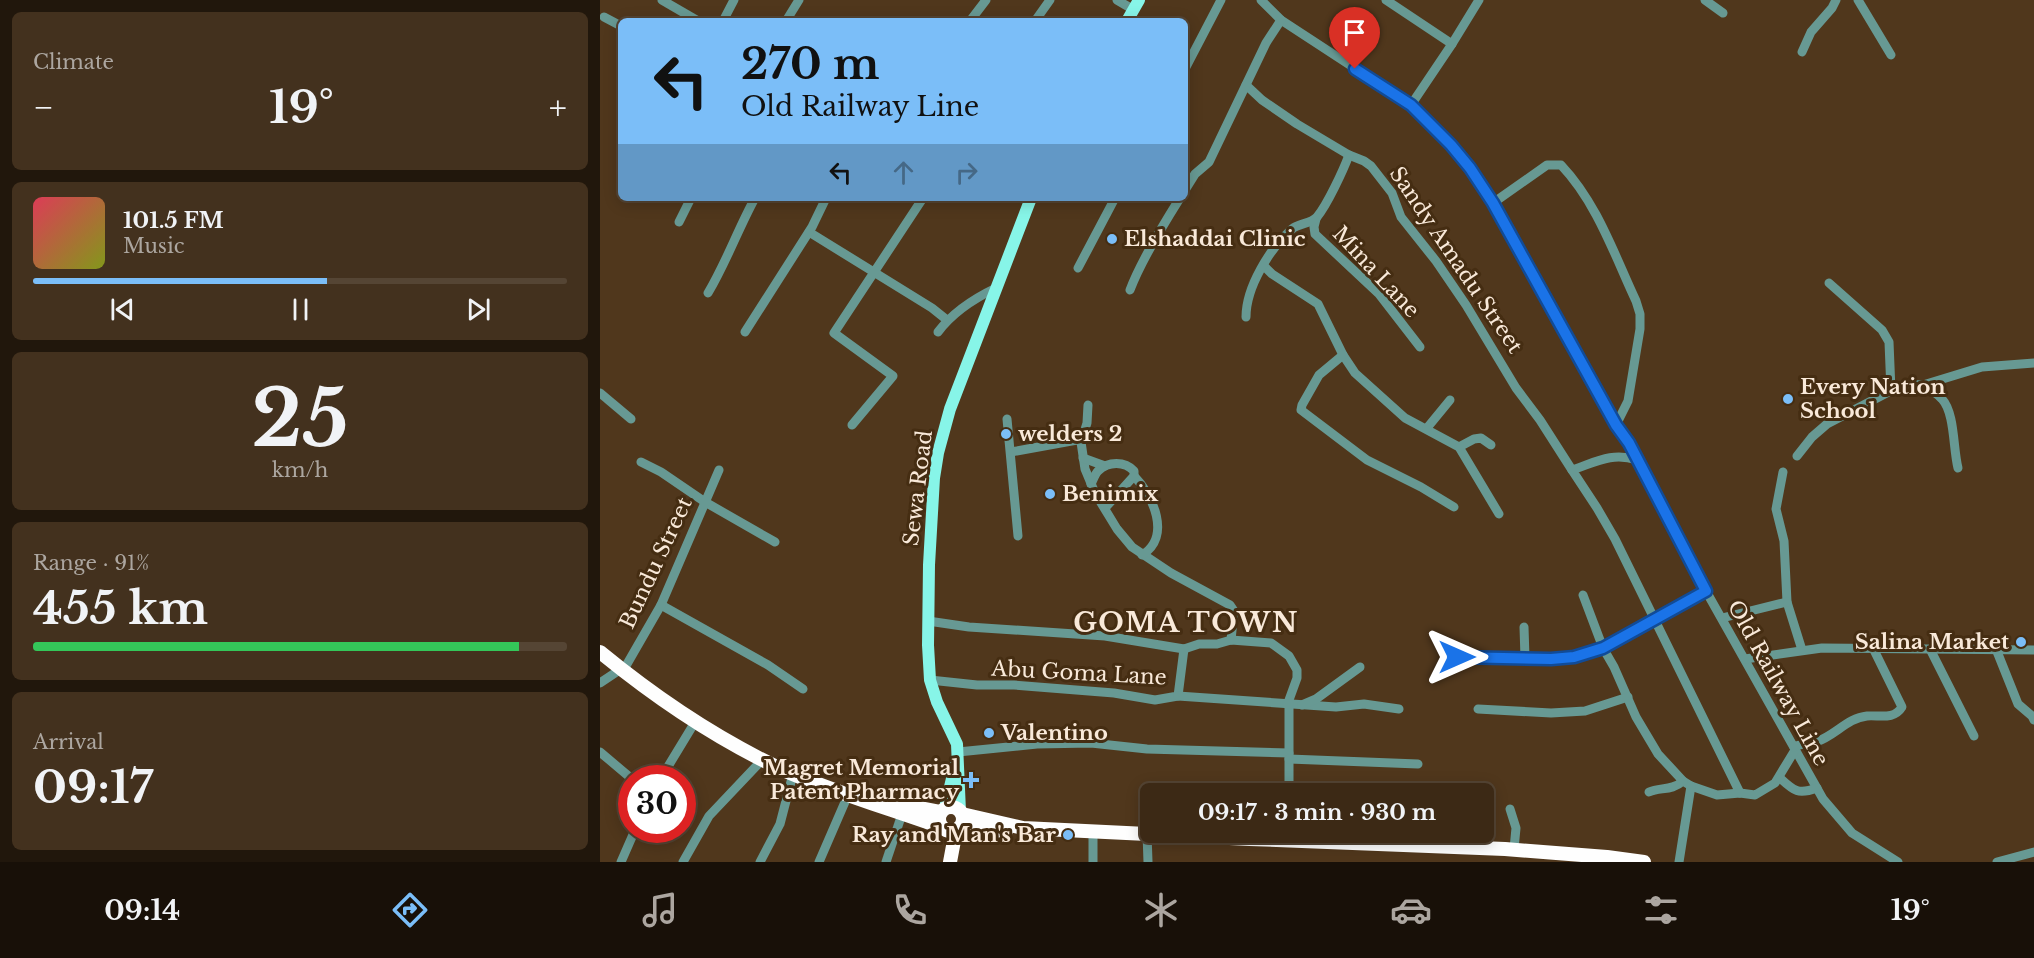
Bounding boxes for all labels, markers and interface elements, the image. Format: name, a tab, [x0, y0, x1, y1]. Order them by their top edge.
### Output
pin	[1329, 7, 1380, 69]
icon: arrive	[1338, 16, 1371, 49]
text: 270 m	[741, 38, 879, 90]
icon: left	[642, 42, 720, 120]
text: Climate	[33, 50, 114, 74]
text: 19°	[269, 79, 334, 135]
text: −	[33, 87, 54, 128]
text: +	[549, 87, 567, 128]
text: Old Railway Line	[741, 90, 979, 123]
icon: left	[824, 156, 857, 189]
icon: ahead	[887, 156, 920, 189]
icon: right	[950, 156, 983, 189]
street label: Sandy Amadu Street	[1384, 162, 1528, 358]
text: 101.5 FM	[123, 207, 224, 234]
street label: Mina Lane	[1327, 221, 1425, 323]
place label: Elshaddai Clinic	[1124, 226, 1306, 252]
marker: Elshaddai Clinic	[1105, 232, 1119, 246]
text: Music	[123, 234, 184, 258]
icon: previous	[106, 293, 139, 326]
icon: pause	[284, 293, 317, 326]
icon: next	[462, 293, 495, 326]
text: 25	[251, 370, 349, 467]
place label: Every Nation School	[1800, 374, 1946, 424]
marker: Every Nation School	[1781, 392, 1795, 406]
place label: welders 2	[1018, 421, 1122, 447]
marker: welders 2	[999, 427, 1013, 441]
street label: Sewa Road	[898, 429, 938, 547]
text: km/h	[272, 458, 328, 482]
place label: Benimix	[1062, 481, 1159, 507]
marker: Benimix	[1043, 487, 1057, 501]
street label: Bundu Street	[614, 493, 698, 633]
text: Range · 91%	[33, 551, 149, 575]
text: 455 km	[33, 580, 208, 636]
street label: Old Railway Line	[1722, 596, 1834, 770]
district label: GOMA TOWN	[1073, 606, 1299, 639]
position arrow	[1425, 625, 1489, 689]
place label: Salina Market	[1855, 629, 2009, 655]
marker: Salina Market	[2014, 635, 2028, 649]
street label: Abu Goma Lane	[990, 655, 1167, 691]
place label: Valentino	[1000, 720, 1108, 746]
marker: Valentino	[982, 726, 996, 740]
text: Arrival	[33, 730, 104, 754]
place label: Magret Memorial Patent Pharmacy	[763, 755, 960, 805]
text: 09:17	[33, 759, 153, 815]
speed limit sign: 30	[618, 765, 696, 843]
marker: Magret Memorial Patent Pharmacy	[964, 773, 978, 787]
text: 09:17 · 3 min · 930 m	[1198, 799, 1436, 826]
place label: Ray and Man's Bar	[852, 822, 1057, 848]
marker: Ray and Man's Bar	[1061, 828, 1075, 842]
icon: directions	[389, 889, 431, 931]
icon: music	[639, 889, 681, 931]
icon: phone	[889, 889, 931, 931]
icon: climate	[1140, 889, 1182, 931]
icon: car	[1390, 889, 1432, 931]
icon: filters	[1640, 889, 1682, 931]
text: 09:14	[104, 894, 180, 927]
text: 19°	[1891, 894, 1930, 927]

